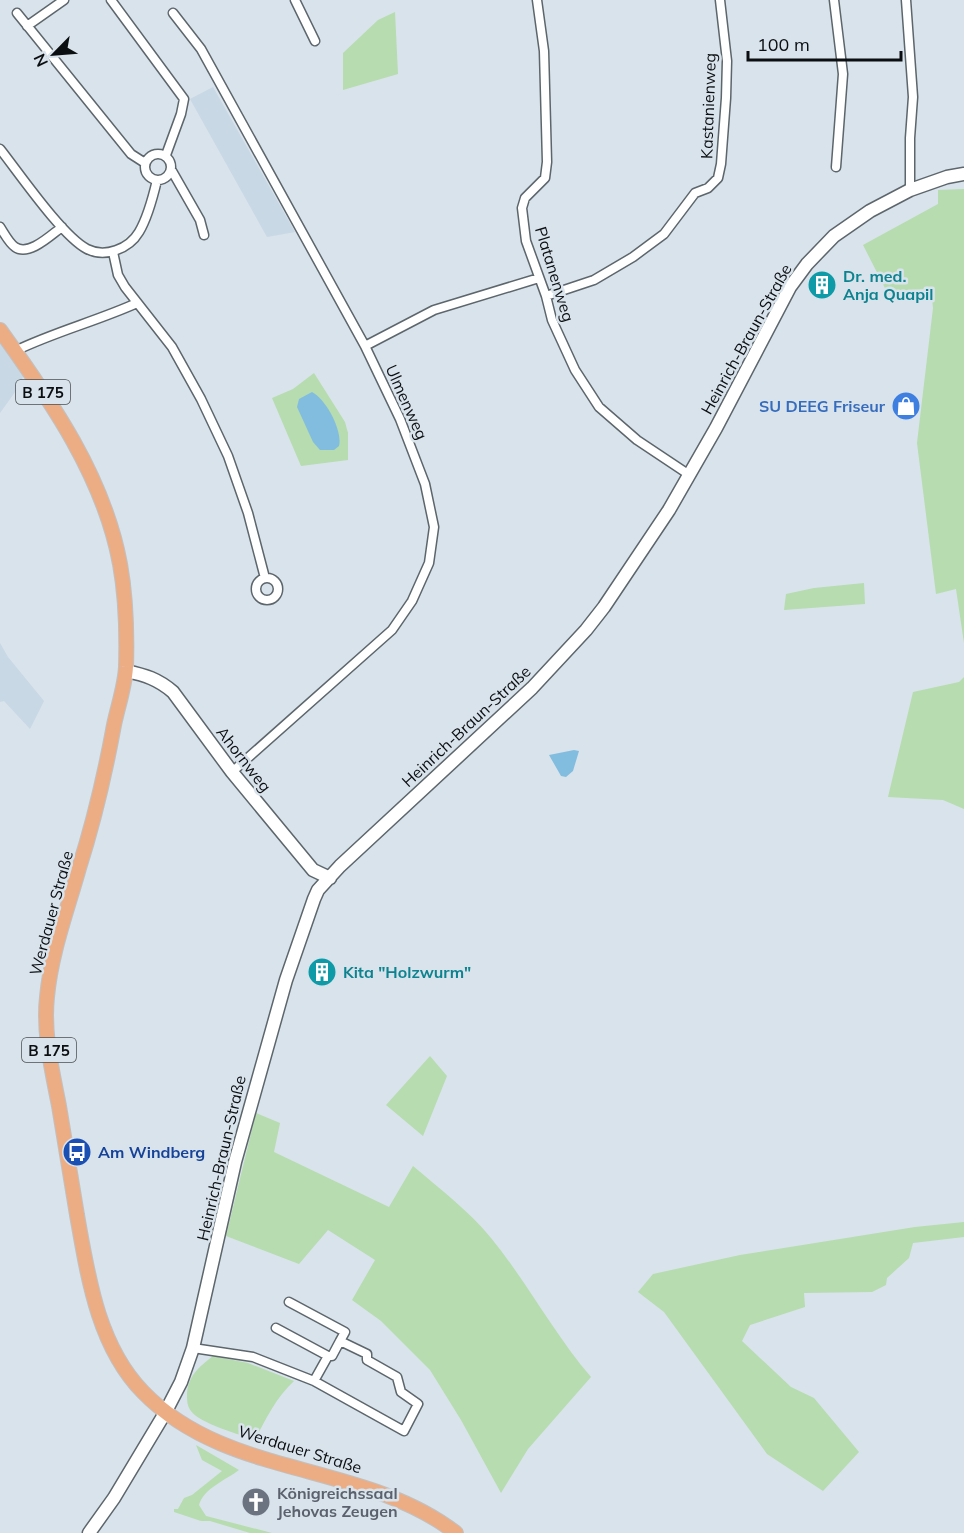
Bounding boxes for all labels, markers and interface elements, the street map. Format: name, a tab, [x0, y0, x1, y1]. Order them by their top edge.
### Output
north arrow	[24, 24, 84, 84]
scale bar	[748, 24, 901, 62]
text: 100 m	[757, 33, 810, 56]
text: N	[29, 51, 52, 70]
street label: Kastanienweg	[696, 53, 720, 159]
street label: Platanenweg	[531, 224, 579, 324]
street label: Heinrich-Braun-Straße	[696, 260, 796, 418]
place label: Dr. med. Anja Quapil	[843, 266, 933, 304]
building icon: Dr. med. Anja Quapil	[806, 269, 838, 301]
street label: Ulmenweg	[382, 362, 432, 442]
road number: B 175	[16, 380, 70, 404]
shop icon: SU DEEG Friseur	[890, 390, 922, 422]
place label: SU DEEG Friseur	[759, 396, 886, 416]
street label: Heinrich-Braun-Straße	[397, 661, 535, 791]
street label: Ahornweg	[212, 722, 276, 796]
street label: Werdauer Straße	[25, 849, 77, 977]
building icon: Kita "Holzwurm"	[306, 956, 338, 988]
place label: Kita "Holzwurm"	[343, 962, 471, 982]
road number: B 175	[22, 1038, 76, 1062]
street label: Heinrich-Braun-Straße	[192, 1073, 250, 1243]
bus stop icon: Am Windberg	[61, 1136, 93, 1168]
place label: Am Windberg	[98, 1142, 205, 1162]
street label: Werdauer Straße	[236, 1421, 364, 1477]
place label: Königreichssaal Jehovas Zeugen	[277, 1483, 398, 1521]
church icon: Königreichssaal Jehovas Zeugen	[240, 1486, 272, 1518]

